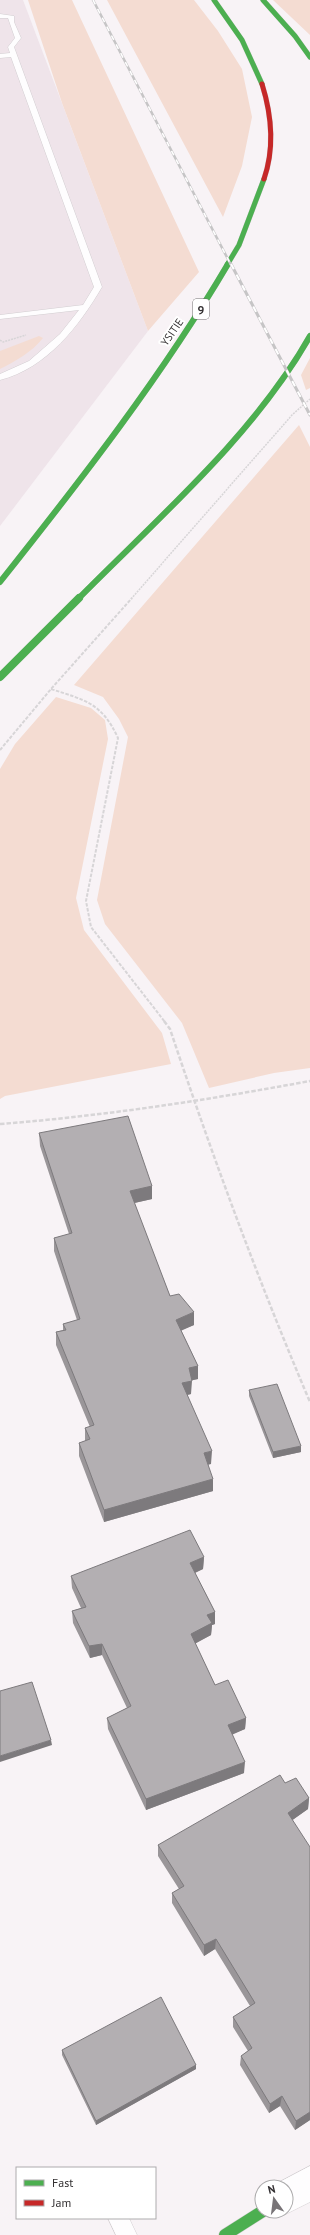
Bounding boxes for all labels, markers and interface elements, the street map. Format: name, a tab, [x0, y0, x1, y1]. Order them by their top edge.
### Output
road number: 9	[193, 299, 209, 319]
street label: YSITIE	[158, 315, 187, 348]
legend	[16, 2167, 156, 2219]
text: Fast	[52, 2175, 73, 2190]
north arrow	[254, 2179, 294, 2219]
text: N	[266, 2182, 277, 2197]
text: Jam	[51, 2195, 71, 2210]

